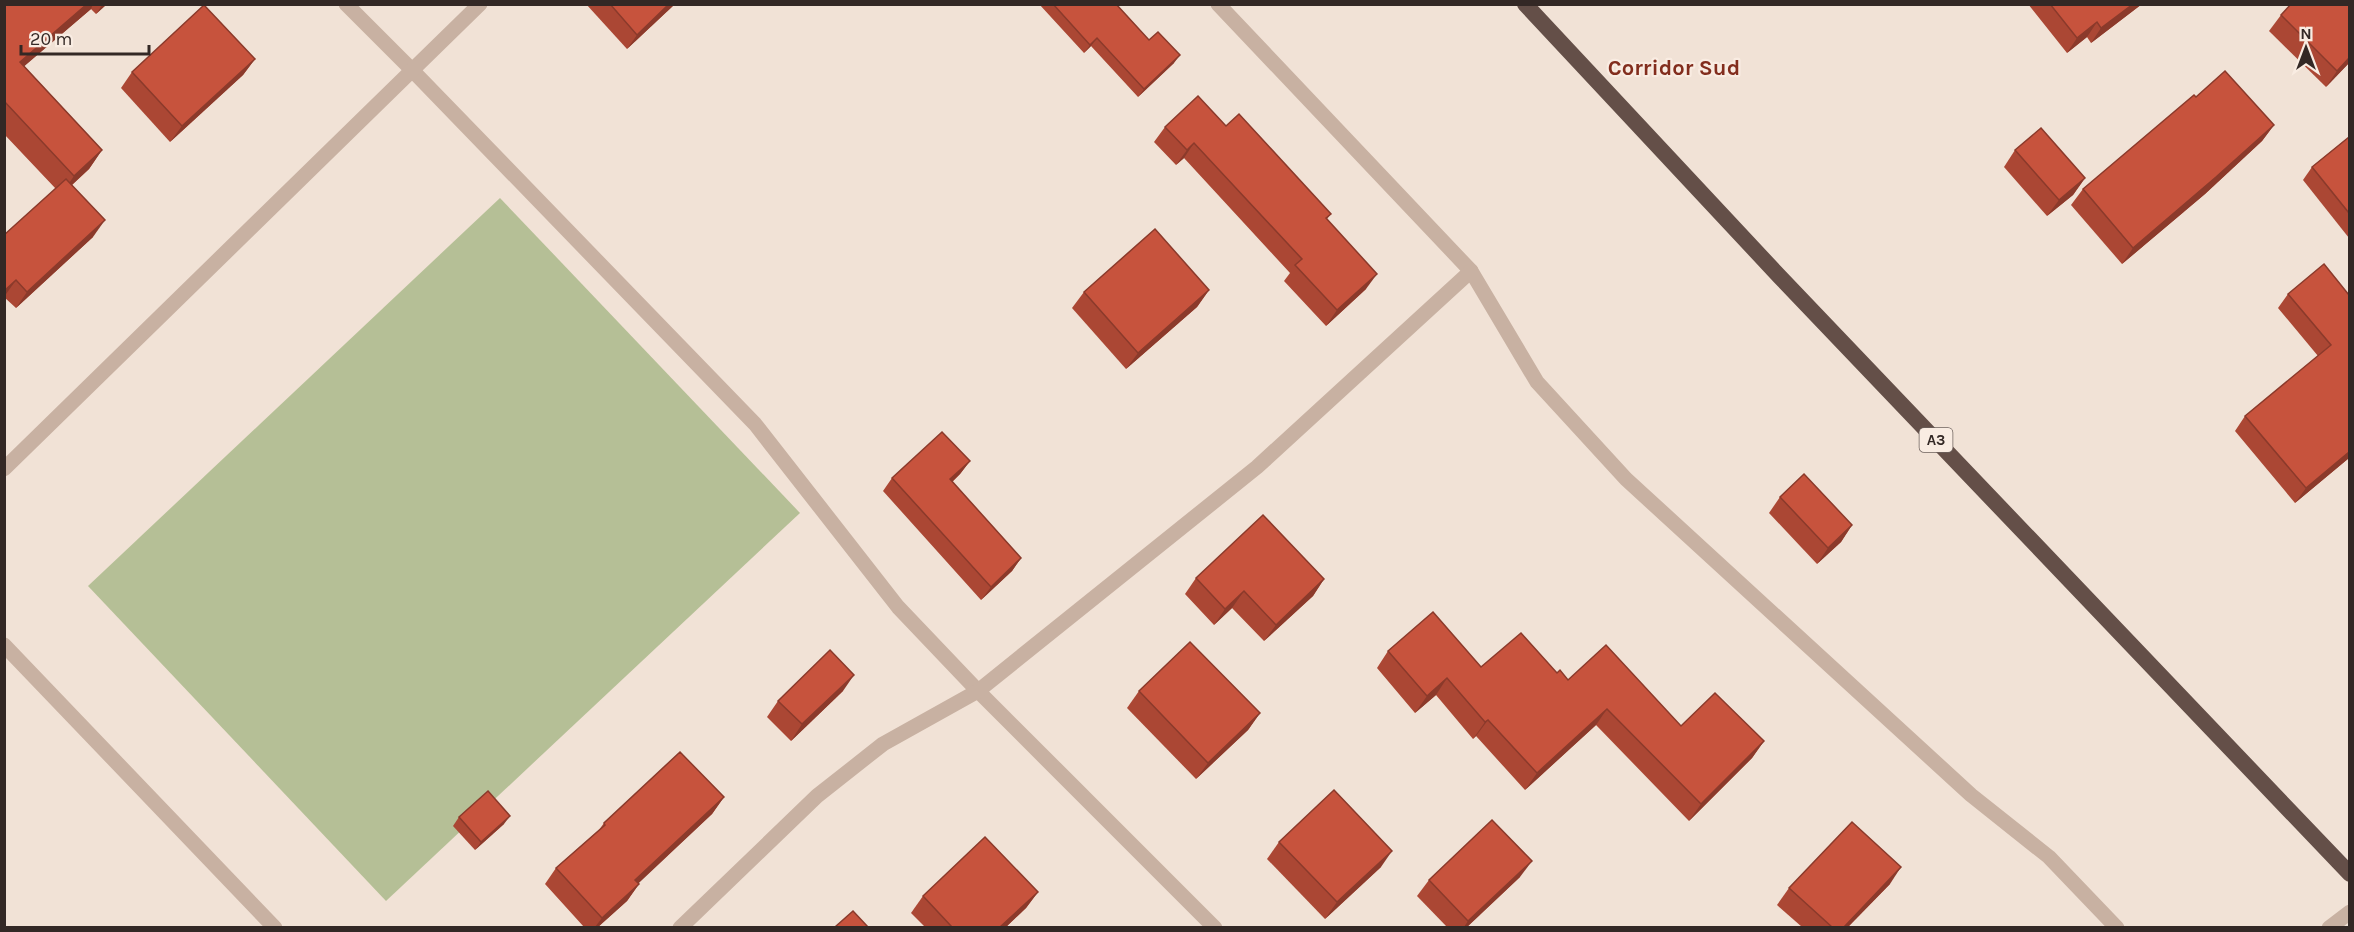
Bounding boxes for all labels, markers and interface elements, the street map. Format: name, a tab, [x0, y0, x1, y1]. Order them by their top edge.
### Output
scale bar	[21, 18, 148, 56]
north arrow	[2276, 18, 2336, 78]
text: N	[2300, 24, 2312, 43]
text: 20 m	[30, 28, 72, 50]
district label: Corridor Sud	[1608, 55, 1740, 81]
road number: A3	[1920, 428, 1952, 452]

